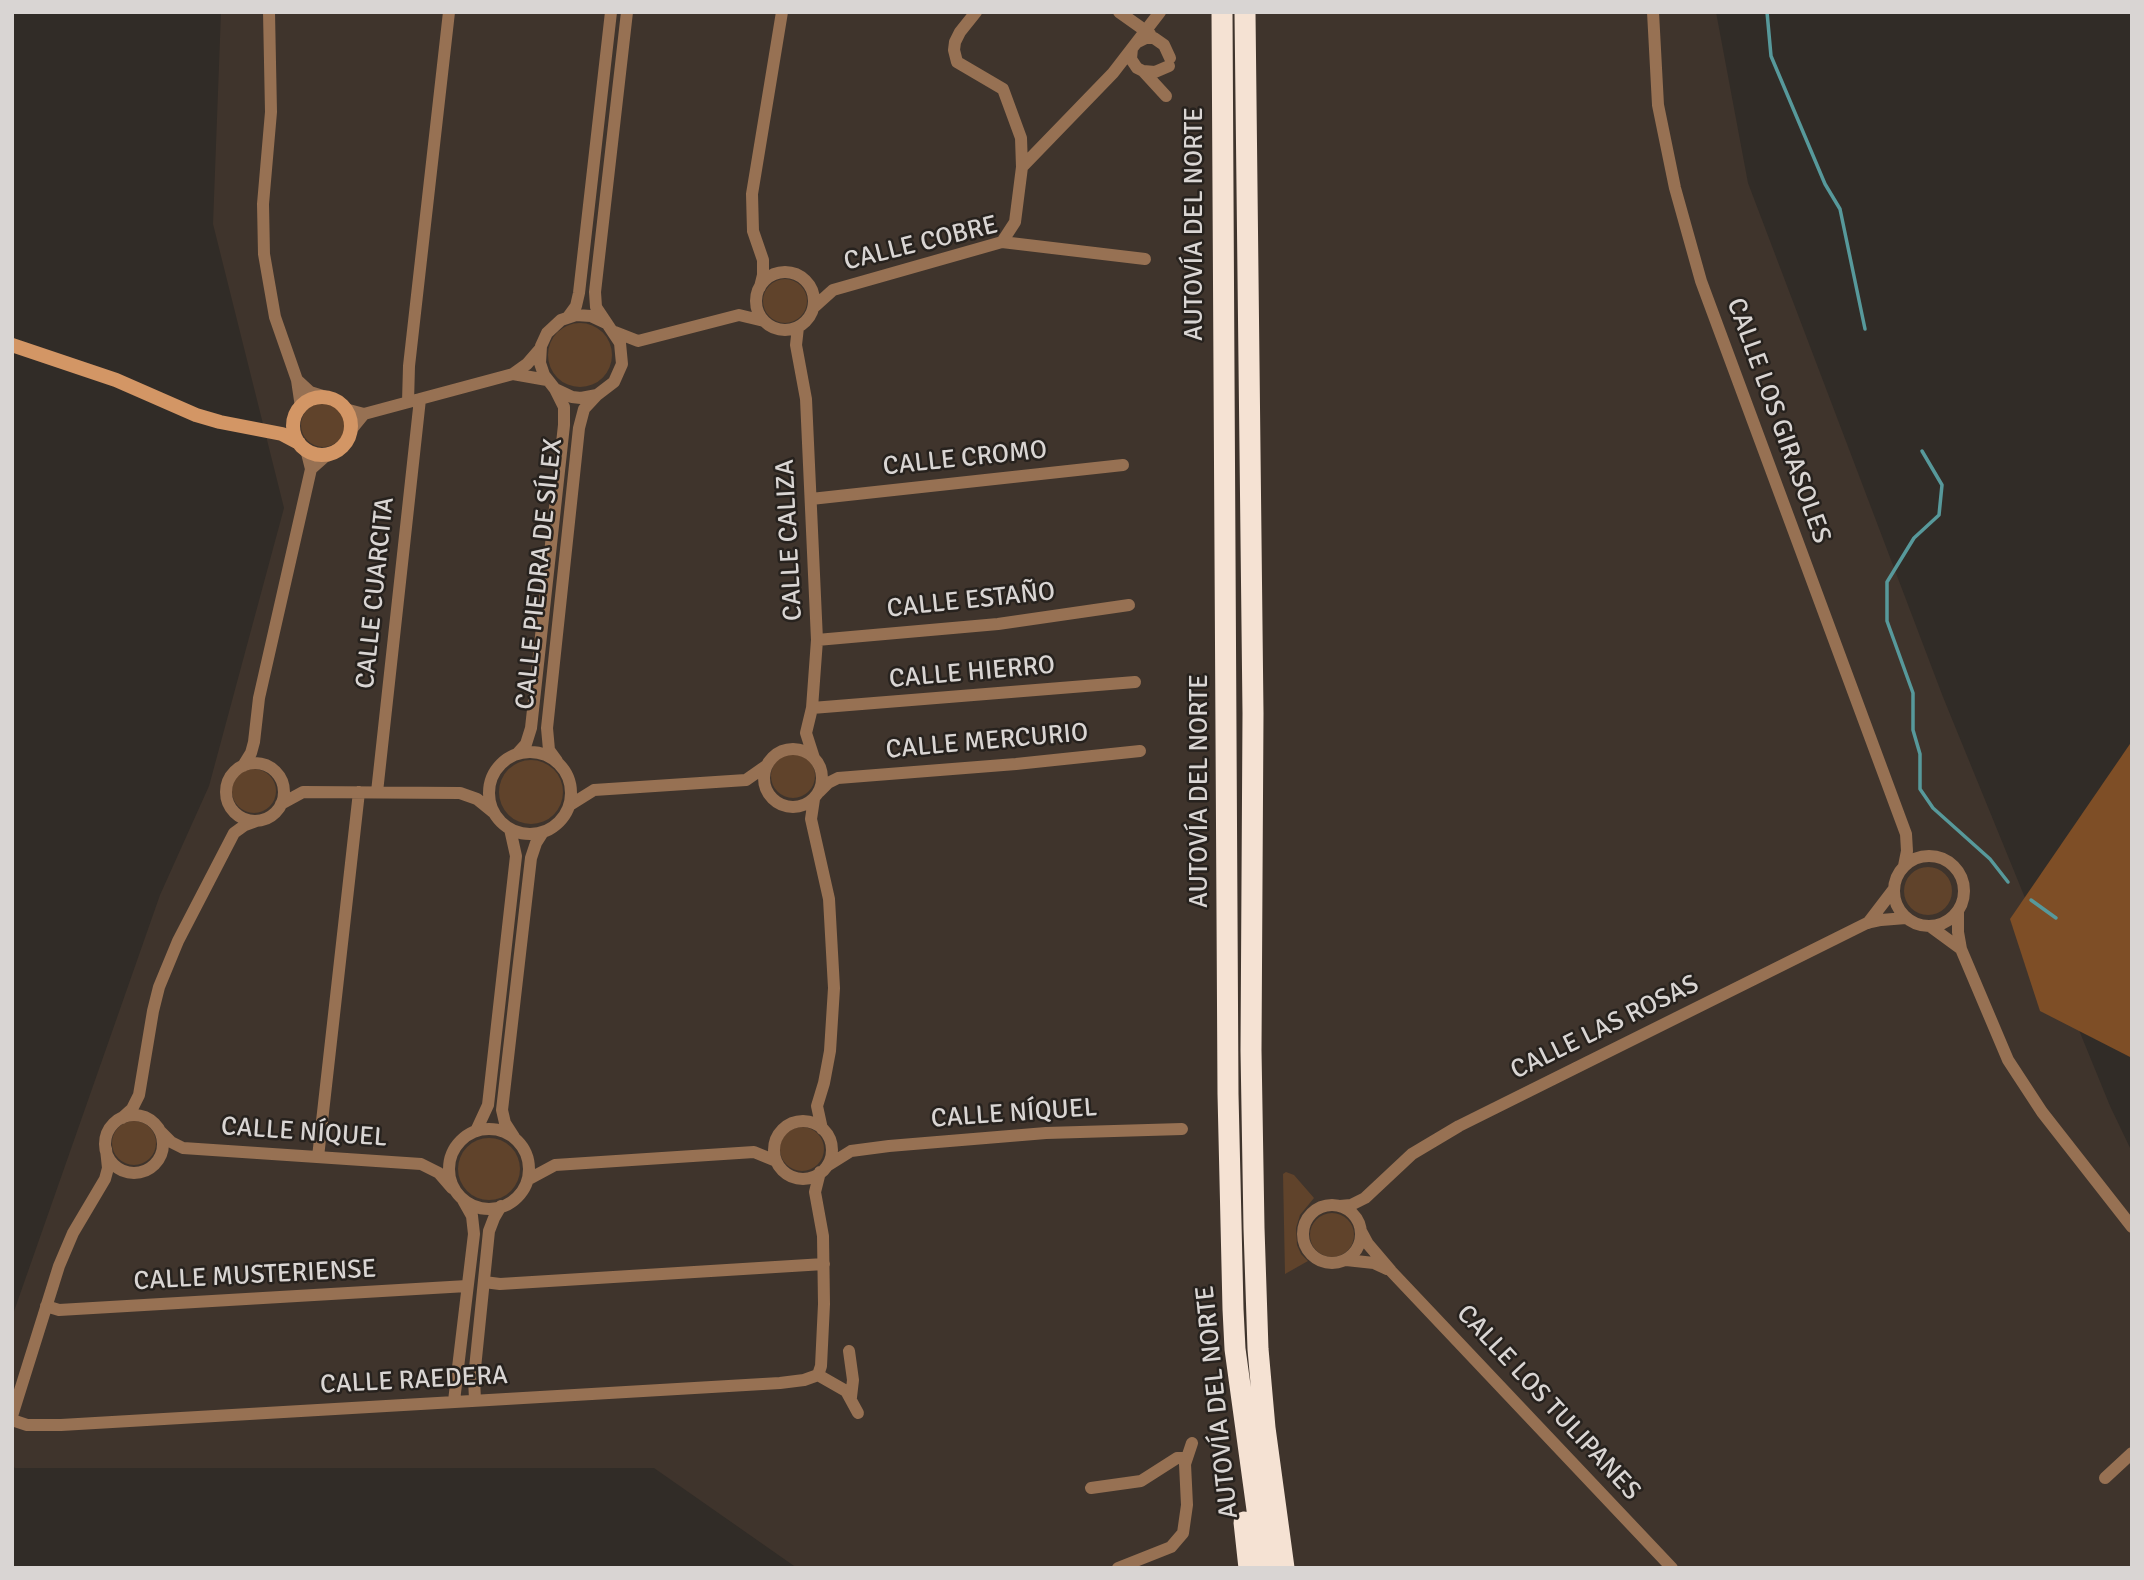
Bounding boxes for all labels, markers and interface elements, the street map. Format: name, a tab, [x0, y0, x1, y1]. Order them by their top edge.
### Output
street label: AUTOVÍA DEL NORTE	[1179, 107, 1211, 341]
street label: CALLE COBRE	[841, 210, 1001, 278]
street label: CALLE LOS GIRASOLES	[1719, 294, 1837, 548]
street label: CALLE CROMO	[881, 435, 1049, 483]
street label: CALLE PIEDRA DE SÍLEX	[510, 437, 570, 711]
street label: CALLE CALIZA	[770, 458, 810, 622]
street label: CALLE CUARCITA	[350, 496, 402, 690]
street label: CALLE ESTAÑO	[885, 577, 1057, 625]
street label: CALLE HIERRO	[888, 650, 1056, 696]
street label: AUTOVÍA DEL NORTE	[1184, 674, 1216, 908]
street label: CALLE MERCURIO	[885, 718, 1089, 766]
street label: CALLE LAS ROSAS	[1506, 969, 1704, 1087]
street label: CALLE NÍQUEL	[930, 1093, 1098, 1135]
street label: CALLE NÍQUEL	[220, 1112, 388, 1154]
street label: CALLE MUSTERIENSE	[133, 1254, 377, 1298]
street label: AUTOVÍA DEL NORTE	[1190, 1284, 1246, 1520]
street label: CALLE LOS TULIPANES	[1449, 1299, 1647, 1507]
street label: CALLE RAEDERA	[319, 1361, 509, 1401]

